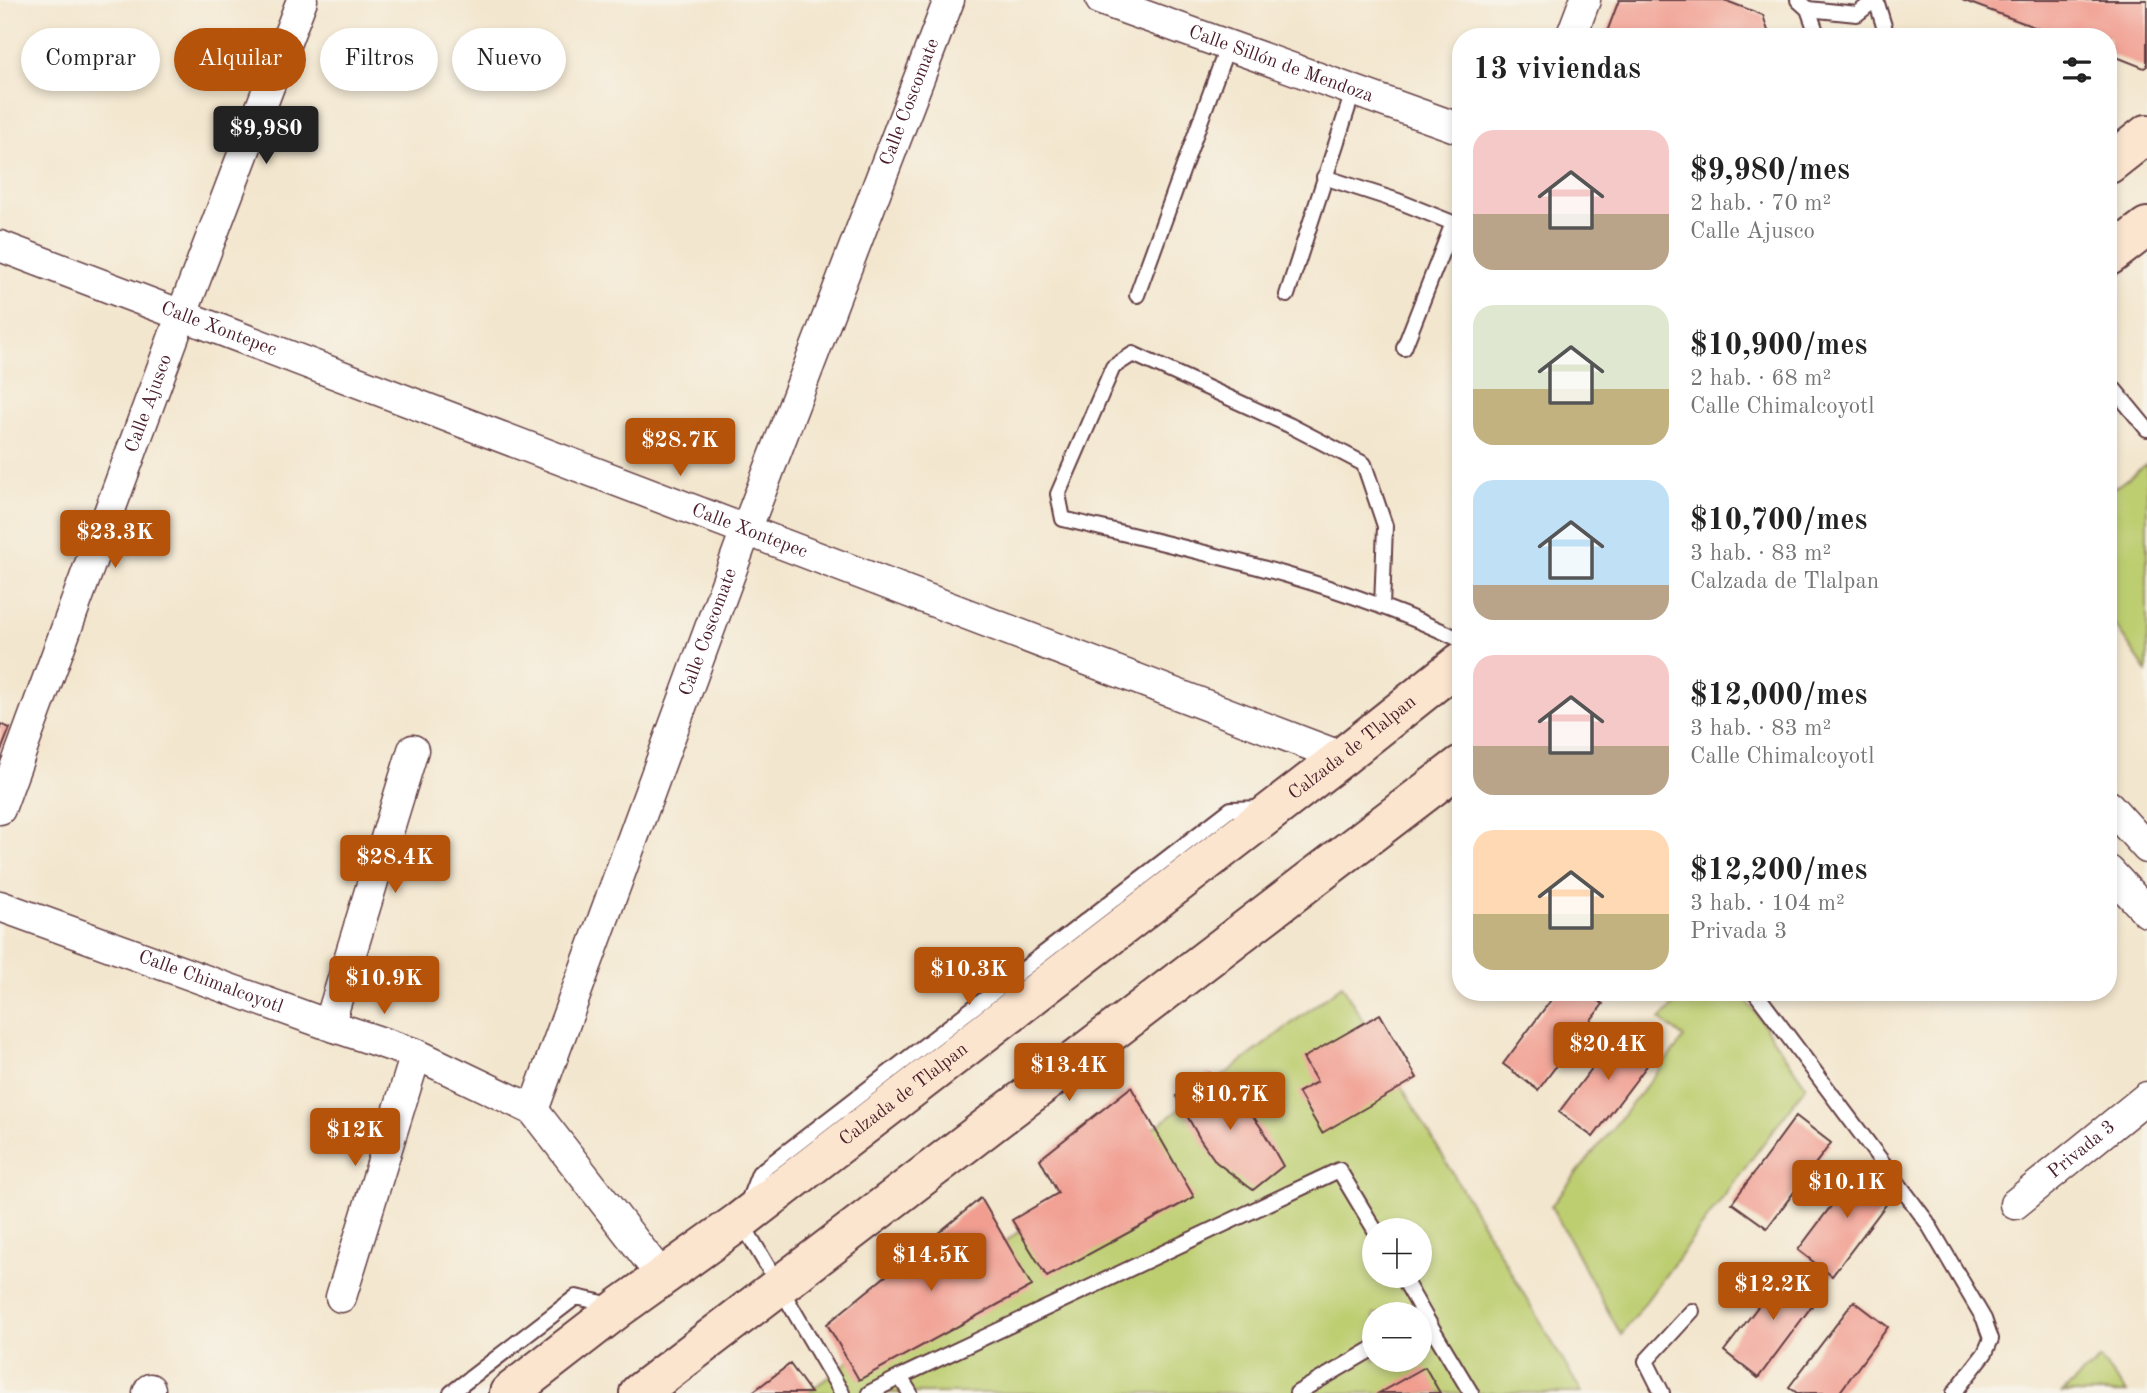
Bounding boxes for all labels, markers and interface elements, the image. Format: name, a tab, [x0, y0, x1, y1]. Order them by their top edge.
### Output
street label: Calle Sillón de Mendoza	[1186, 23, 1376, 106]
chip: Comprar	[21, 28, 160, 91]
chip: Alquilar	[174, 28, 306, 91]
chip: Filtros	[320, 28, 438, 91]
chip: Nuevo	[452, 28, 566, 91]
street label: Calle Coscomate	[877, 36, 943, 168]
icon: filters	[2058, 51, 2096, 89]
text: 13 viviendas	[1473, 55, 1641, 85]
pin: $9,980	[209, 106, 323, 166]
text: $9,980	[229, 117, 303, 140]
text: $9,980/mes	[1690, 156, 1850, 186]
icon: home	[1529, 158, 1613, 242]
text: 2 hab. · 70 m²	[1690, 192, 1831, 215]
text: Calle Ajusco	[1690, 220, 1815, 243]
street label: Calle Xontepec	[158, 299, 279, 360]
text: $10,900/mes	[1690, 331, 1867, 361]
icon: home	[1529, 333, 1613, 417]
street label: Calle Ajusco	[122, 352, 176, 455]
text: 2 hab. · 68 m²	[1690, 367, 1831, 390]
text: Calle Chimalcoyotl	[1690, 395, 1874, 418]
pin: $28.7K	[623, 419, 737, 478]
text: $28.7K	[641, 429, 719, 452]
street label: Calle Xontepec	[689, 501, 810, 562]
text: $10,700/mes	[1690, 506, 1867, 536]
icon: home	[1529, 508, 1613, 592]
pin: $23.3K	[58, 510, 172, 570]
text: $23.3K	[76, 521, 154, 544]
text: 3 hab. · 83 m²	[1690, 542, 1831, 565]
street label: Calle Coscomate	[676, 566, 741, 699]
text: Calzada de Tlalpan	[1690, 570, 1879, 593]
text: $12,000/mes	[1690, 681, 1867, 711]
icon: home	[1529, 683, 1613, 767]
street label: Calzada de Tlalpan	[1285, 692, 1420, 804]
text: 3 hab. · 83 m²	[1690, 717, 1831, 740]
text: Calle Chimalcoyotl	[1690, 745, 1874, 768]
pin: $28.4K	[338, 836, 452, 895]
text: $28.4K	[356, 846, 434, 869]
text: $12,200/mes	[1690, 856, 1867, 886]
icon: home	[1529, 858, 1613, 942]
text: 3 hab. · 104 m²	[1690, 892, 1845, 915]
text: Privada 3	[1690, 920, 1787, 943]
street label: Calle Chimalcoyotl	[136, 947, 286, 1017]
pin: $10.3K	[912, 948, 1026, 1007]
pin: $10.9K	[327, 956, 441, 1016]
text: $10.3K	[930, 958, 1008, 981]
text: $10.9K	[345, 967, 423, 990]
pin: $20.4K	[1551, 1023, 1665, 1082]
text: $20.4K	[1569, 1033, 1647, 1056]
street label: Calzada de Tlalpan	[836, 1039, 972, 1150]
pin: $13.4K	[1012, 1044, 1126, 1103]
text: $13.4K	[1030, 1054, 1108, 1077]
pin: $10.7K	[1173, 1072, 1287, 1132]
text: $10.7K	[1191, 1083, 1269, 1106]
pin: $12K	[314, 1108, 396, 1168]
street label: Privada 3	[2045, 1117, 2119, 1183]
text: $12K	[326, 1119, 384, 1142]
pin: $10.1K	[1790, 1160, 1904, 1220]
text: $10.1K	[1808, 1171, 1886, 1194]
map controls	[1362, 1218, 1432, 1372]
button: +	[1362, 1218, 1432, 1288]
pin: $14.5K	[874, 1234, 988, 1293]
text: $14.5K	[892, 1244, 970, 1267]
pin: $12.2K	[1716, 1262, 1830, 1322]
text: $12.2K	[1734, 1273, 1812, 1296]
button: −	[1362, 1302, 1432, 1372]

